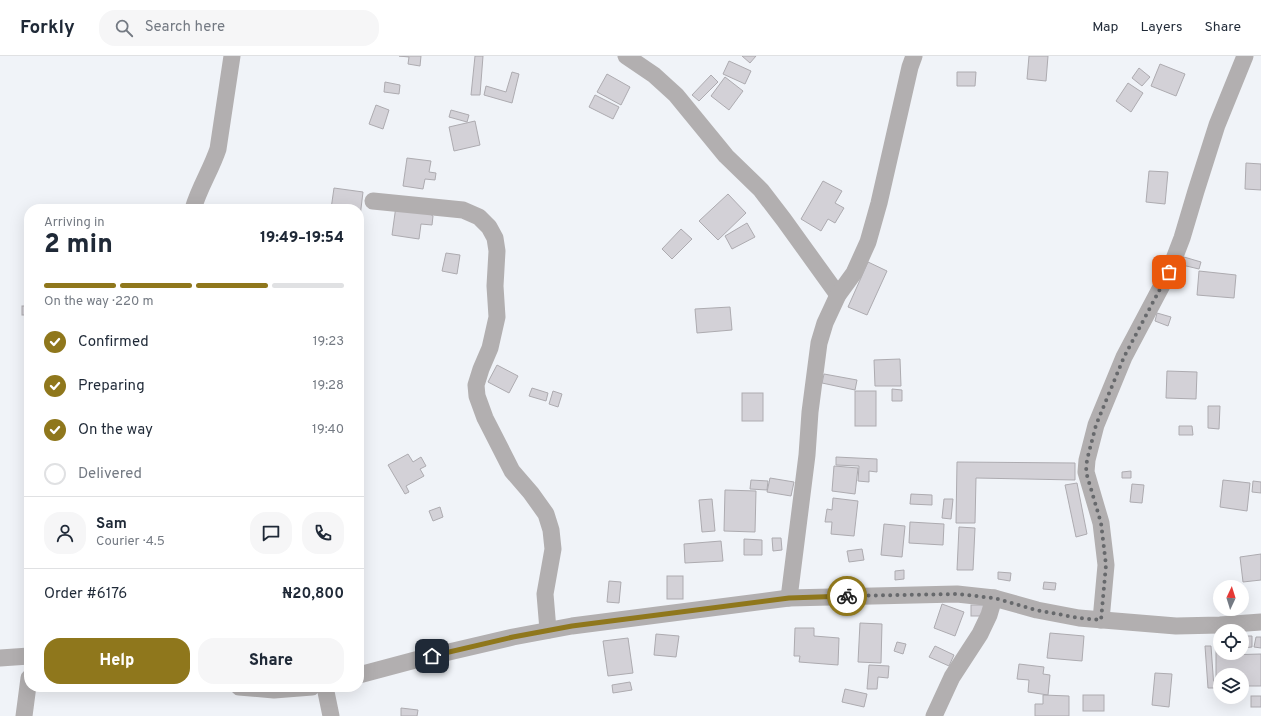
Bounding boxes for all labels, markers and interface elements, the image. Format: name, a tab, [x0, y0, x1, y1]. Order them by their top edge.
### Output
search box	[99, 10, 379, 46]
text: Forkly	[20, 16, 75, 40]
icon: search	[113, 17, 135, 39]
text: Search here	[145, 18, 225, 37]
text: Map	[1092, 19, 1118, 36]
text: Layers	[1140, 19, 1182, 36]
text: Share	[1204, 19, 1241, 36]
text: Arriving in	[44, 215, 105, 231]
text: 2 min	[44, 229, 113, 262]
text: 19:49–19:54	[260, 229, 344, 248]
pin	[1152, 255, 1186, 289]
icon: bag	[1158, 261, 1180, 283]
text: On the way · 220 m	[44, 294, 153, 310]
icon: check	[44, 331, 66, 353]
text: Confirmed	[78, 333, 149, 352]
text: 19:23	[313, 334, 344, 350]
icon: check	[44, 375, 66, 397]
text: Preparing	[78, 377, 145, 396]
text: 19:28	[313, 378, 344, 394]
icon: check	[44, 419, 66, 441]
text: On the way	[78, 421, 153, 440]
text: 19:40	[312, 422, 344, 438]
text: Delivered	[78, 465, 142, 484]
button: person	[44, 512, 86, 554]
button: chat	[250, 512, 292, 554]
button: phone	[302, 512, 344, 554]
text: Sam	[96, 515, 127, 534]
text: Courier · 4.5	[96, 534, 165, 550]
courier	[827, 576, 867, 616]
north arrow	[1213, 580, 1249, 616]
map controls	[1213, 580, 1249, 704]
text: Order #6176	[44, 585, 127, 604]
text: ₦20,800	[282, 585, 344, 604]
icon: bike	[836, 585, 858, 607]
button: locate	[1213, 624, 1249, 660]
button: Help	[44, 638, 190, 684]
button: Share	[198, 638, 344, 684]
pin	[415, 639, 449, 673]
icon: home	[421, 645, 443, 667]
button: layers	[1213, 668, 1249, 704]

